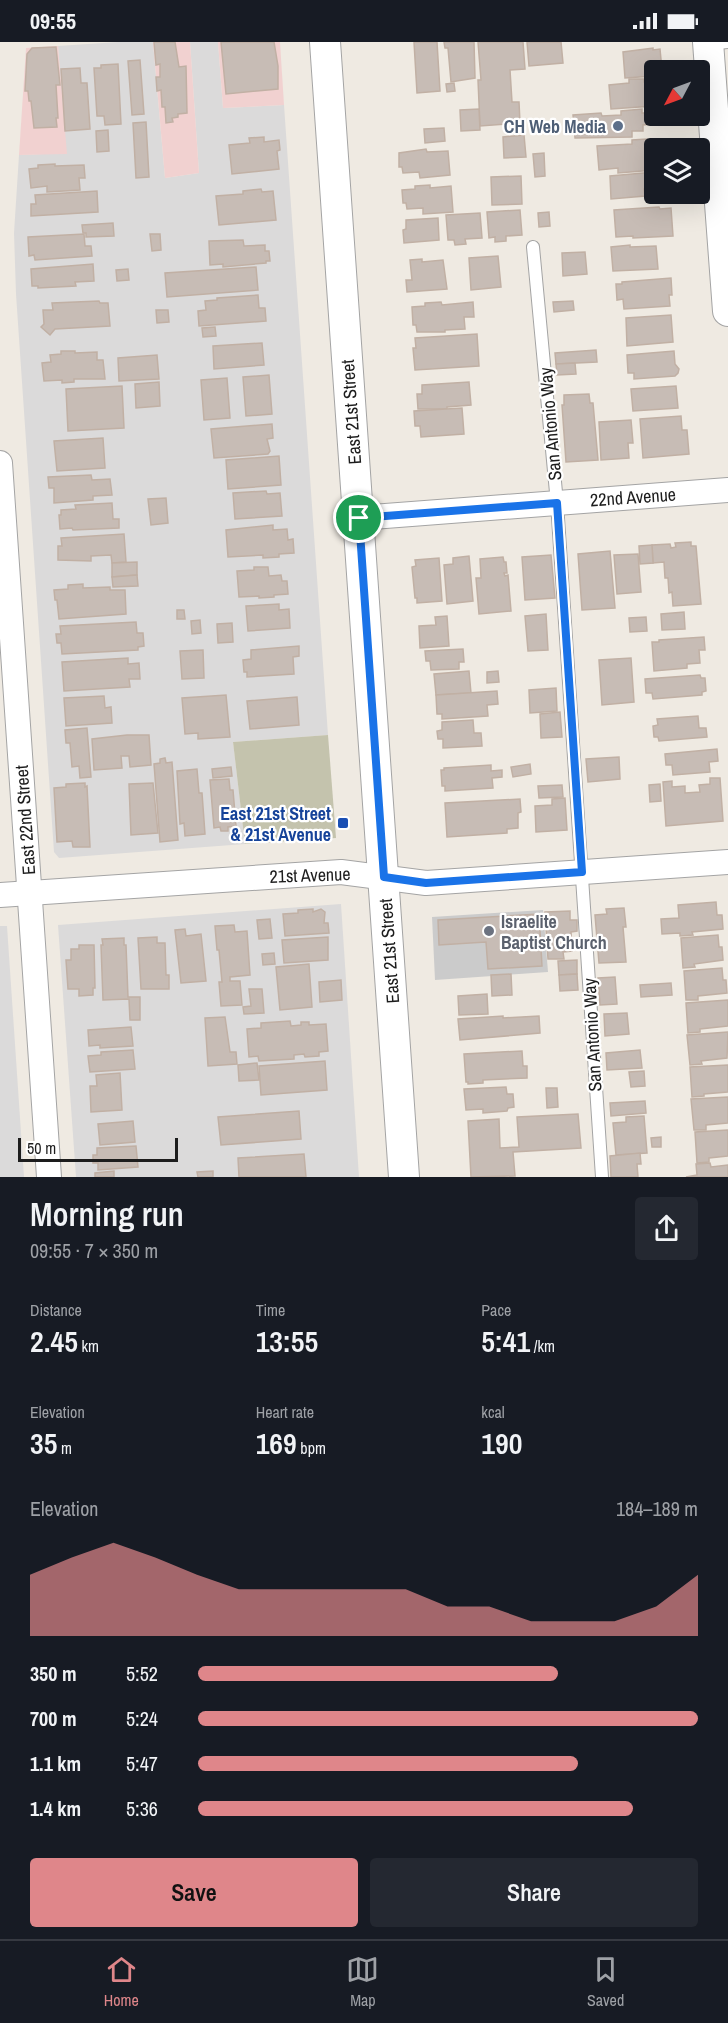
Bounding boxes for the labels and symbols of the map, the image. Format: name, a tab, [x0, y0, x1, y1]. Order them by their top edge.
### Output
north arrow	[644, 60, 710, 126]
place label: CH Web Media	[504, 114, 607, 139]
marker: CH Web Media	[611, 119, 625, 133]
street label: East 21st Street	[335, 359, 367, 465]
street label: San Antonio Way	[533, 366, 567, 482]
street label: 22nd Avenue	[589, 482, 677, 512]
pin	[333, 492, 384, 543]
street label: East 22nd Street	[9, 764, 41, 876]
place label: East 21st Street & 21st Avenue	[220, 801, 331, 847]
marker: East 21st Street & 21st Avenue	[336, 816, 350, 830]
street label: 21st Avenue	[269, 861, 351, 889]
street label: East 21st Street	[373, 898, 405, 1004]
place label: Israelite Baptist Church	[501, 909, 607, 955]
marker: Israelite Baptist Church	[482, 924, 496, 938]
street label: San Antonio Way	[577, 977, 607, 1092]
scale bar	[18, 1135, 178, 1162]

